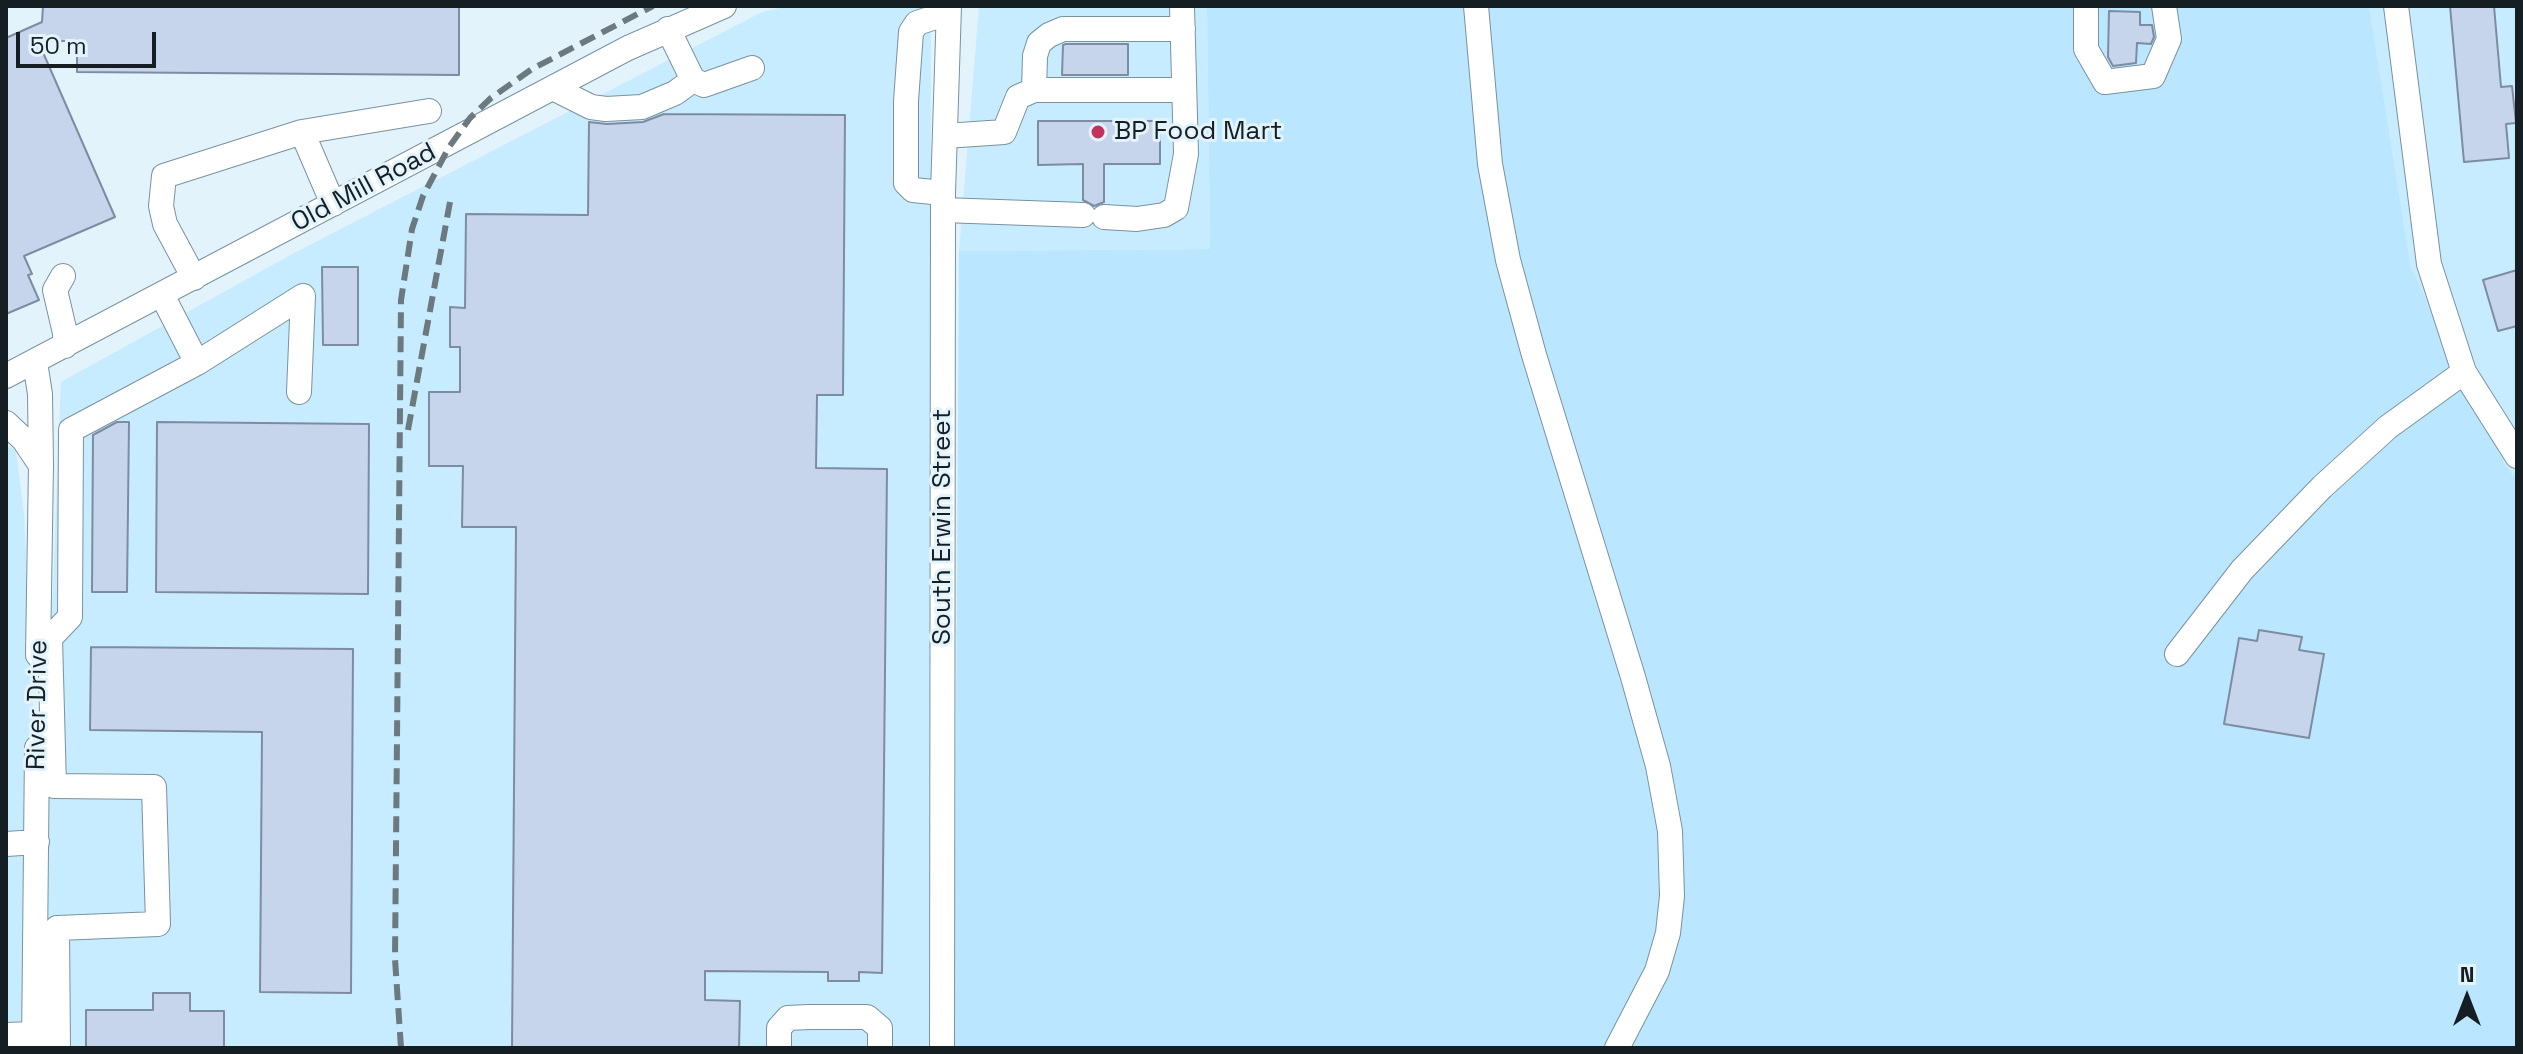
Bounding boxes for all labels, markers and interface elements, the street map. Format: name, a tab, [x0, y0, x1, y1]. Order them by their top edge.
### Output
scale bar	[20, 16, 160, 66]
text: 50 m	[30, 30, 87, 61]
place label: BP Food Mart	[1114, 116, 1282, 148]
marker: BP Food Mart	[1089, 123, 1107, 141]
street label: Old Mill Road	[286, 137, 442, 239]
street label: South Erwin Street	[927, 409, 959, 645]
street label: River Drive	[21, 640, 55, 770]
north arrow	[2427, 958, 2507, 1038]
text: N	[2460, 960, 2474, 988]

